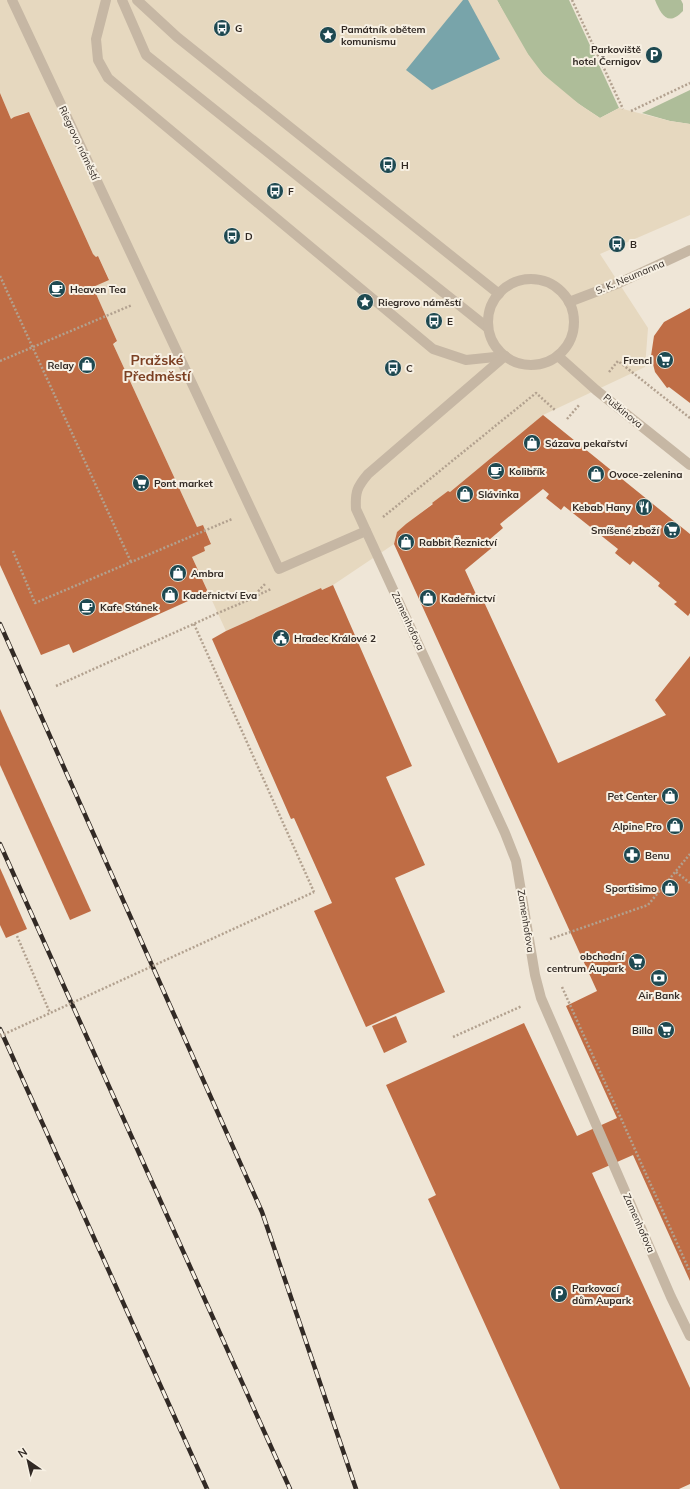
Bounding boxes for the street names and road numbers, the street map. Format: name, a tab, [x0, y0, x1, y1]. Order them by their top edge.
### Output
street label: Riegrovo náměstí	[56, 104, 102, 183]
street label: S. K. Neumanna	[594, 257, 666, 297]
street label: Puškinova	[600, 391, 646, 431]
street label: Zamenhofova	[389, 589, 427, 653]
street label: Zamenhofova	[515, 889, 537, 953]
street label: Zamenhofova	[620, 1191, 658, 1255]

